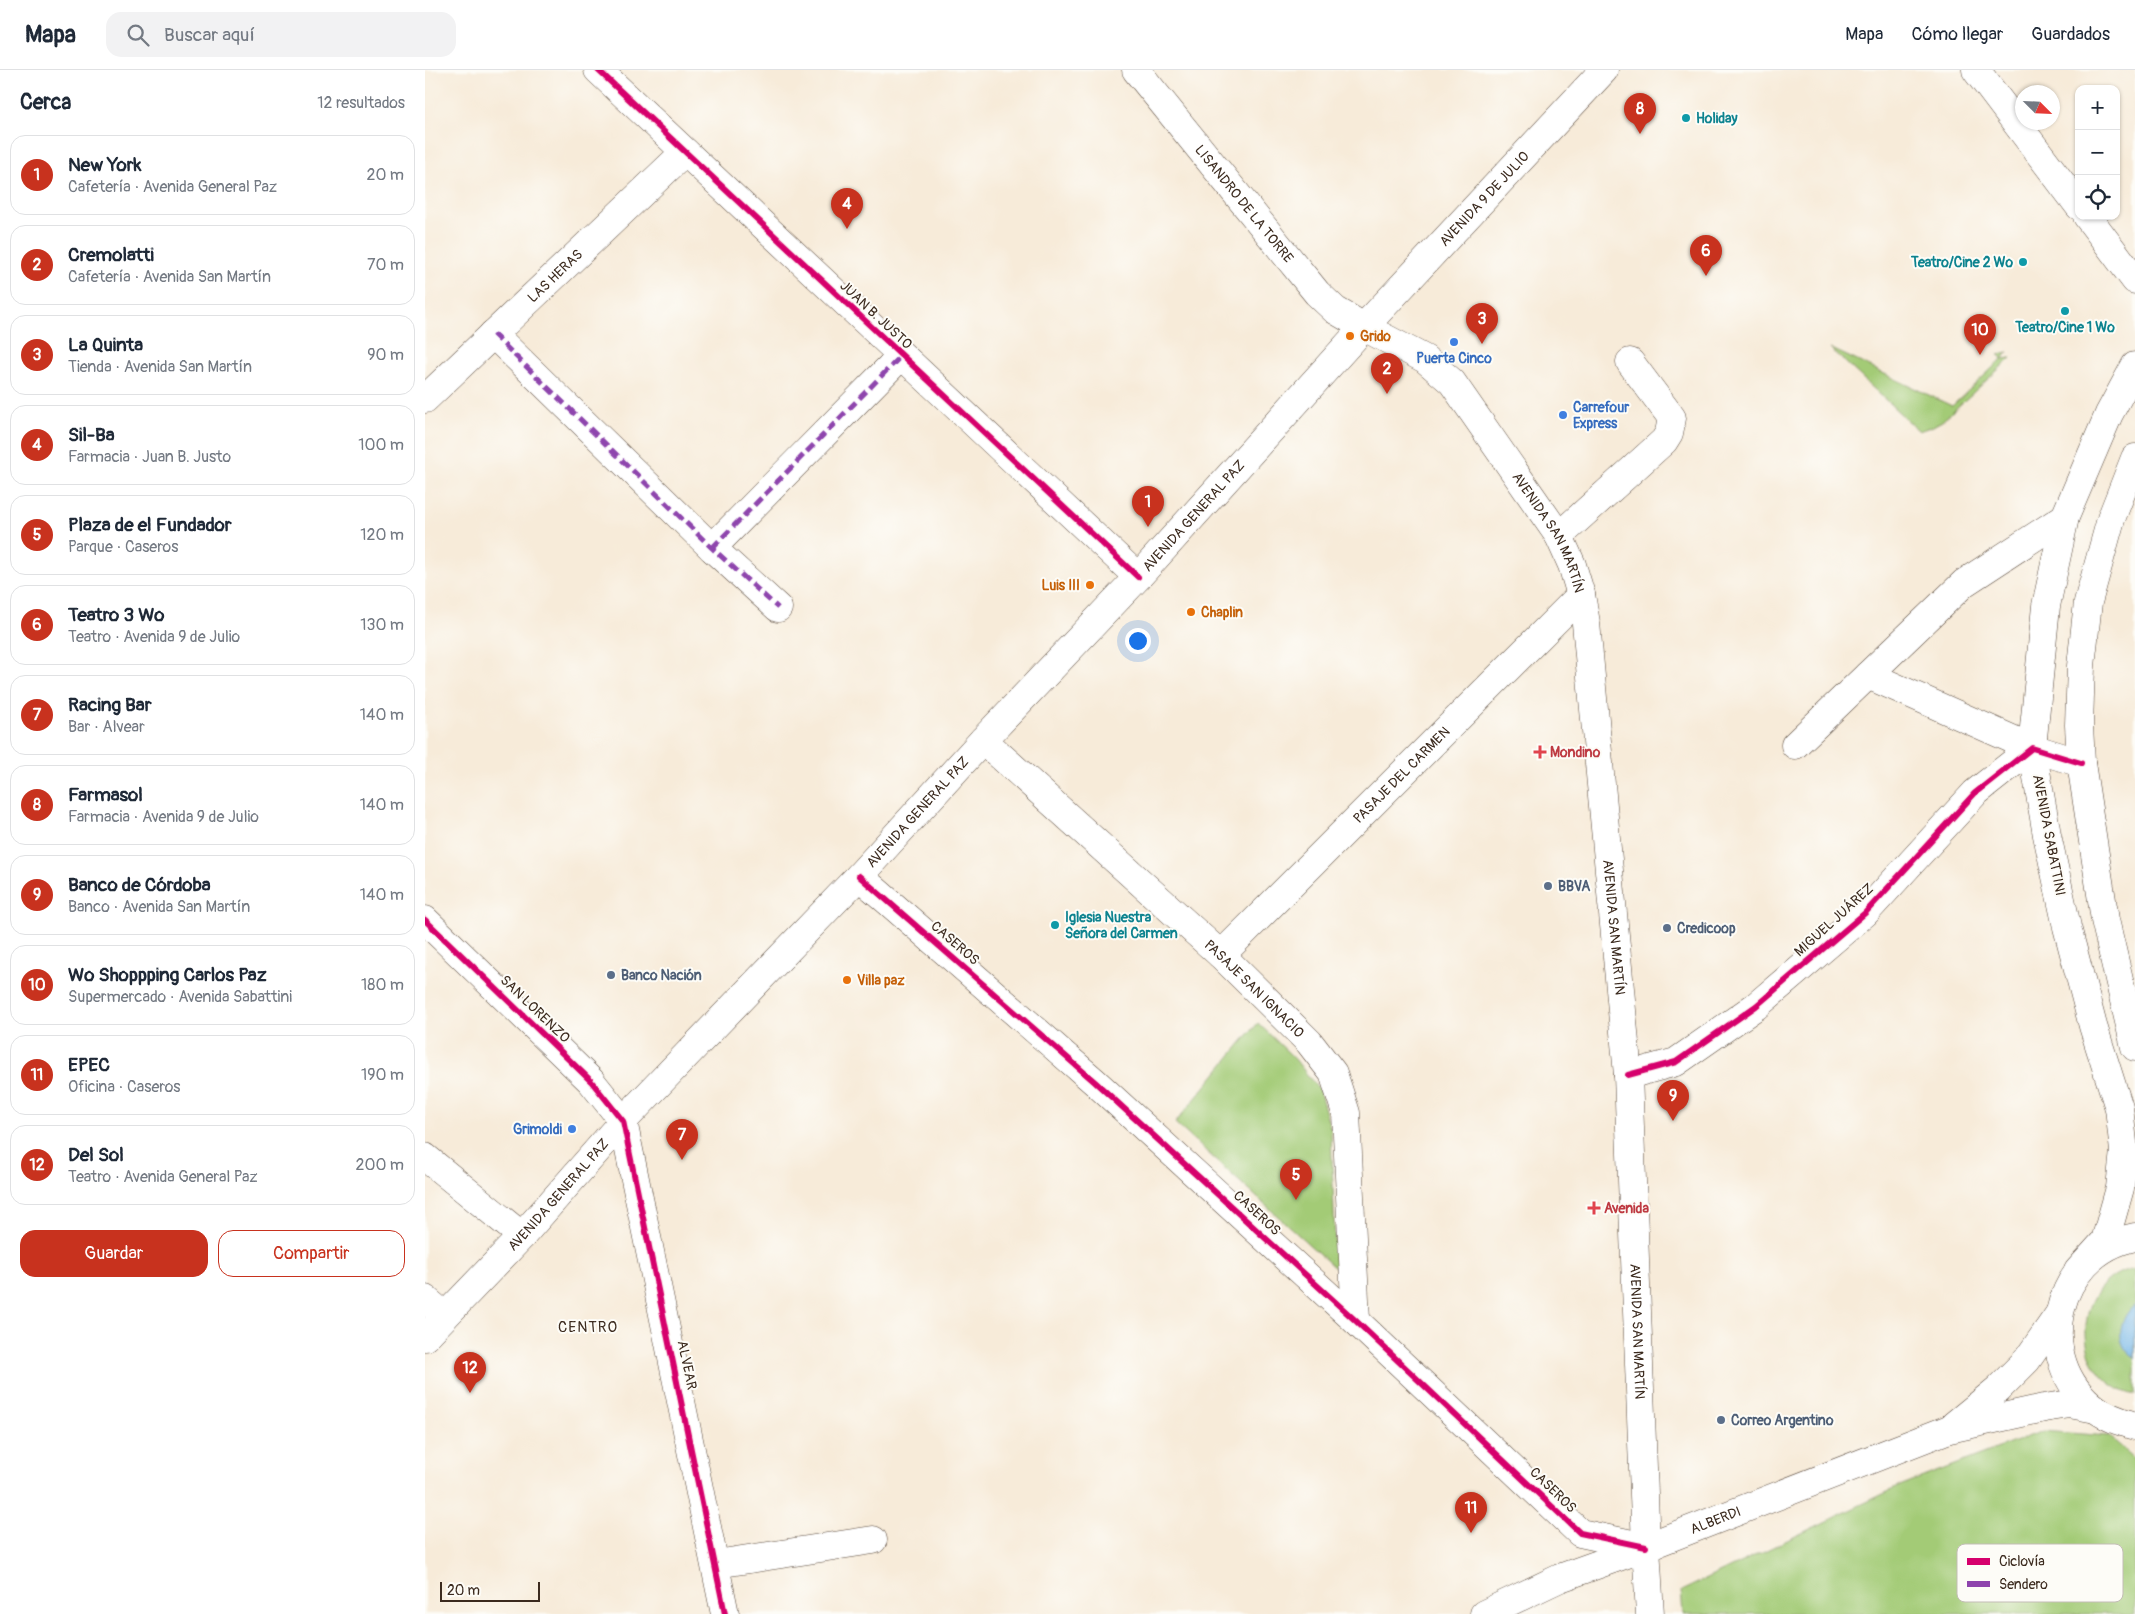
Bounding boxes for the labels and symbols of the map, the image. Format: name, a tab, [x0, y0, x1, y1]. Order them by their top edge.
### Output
north arrow	[2015, 85, 2060, 130]
pin: 8	[1624, 93, 1656, 134]
place label: Holiday	[1696, 110, 1738, 127]
marker: Holiday	[1680, 112, 1692, 124]
street label: LISANDRO DE LA TORRE	[1192, 141, 1297, 266]
street label: AVENIDA 9 DE JULIO	[1436, 147, 1532, 250]
pin: 4	[831, 188, 863, 229]
pin: 6	[1690, 235, 1722, 276]
street label: LAS HERAS	[524, 246, 586, 306]
place label: Teatro/Cine 2 Wo	[1910, 254, 2013, 271]
marker: Teatro/Cine 2 Wo	[2017, 256, 2029, 268]
street label: JUAN B. JUSTO	[836, 277, 916, 353]
pin: 3	[1466, 303, 1498, 344]
marker: Teatro/Cine 1 Wo	[2059, 305, 2071, 317]
pin: 10	[1964, 314, 1996, 355]
place label: Teatro/Cine 1 Wo	[2014, 319, 2115, 336]
place label: Grido	[1360, 328, 1391, 345]
marker: Grido	[1344, 330, 1356, 342]
marker: Puerta Cinco	[1448, 336, 1460, 348]
place label: Puerta Cinco	[1416, 350, 1492, 367]
pin: 2	[1371, 353, 1403, 394]
place label: Carrefour Express	[1573, 399, 1630, 432]
marker: Carrefour Express	[1557, 409, 1569, 421]
street label: AVENIDA GENERAL PAZ	[1139, 456, 1248, 575]
street label: AVENIDA SAN MARTÍN	[1509, 469, 1588, 595]
pin: 1	[1132, 486, 1164, 527]
place label: Luis III	[1041, 577, 1080, 594]
marker: Luis III	[1084, 579, 1096, 591]
place label: Chaplin	[1201, 604, 1243, 621]
marker: Chaplin	[1185, 606, 1197, 618]
your location	[1125, 628, 1151, 654]
street label: PASAJE DEL CARMEN	[1349, 723, 1453, 827]
place label: Mondino	[1550, 744, 1601, 761]
marker: Mondino	[1534, 746, 1546, 758]
street label: AVENIDA GENERAL PAZ	[863, 753, 973, 871]
street label: AVENIDA SABATTINI	[2029, 773, 2069, 897]
street label: AVENIDA SAN MARTÍN	[1600, 859, 1629, 996]
place label: BBVA	[1558, 878, 1590, 895]
street label: MIGUEL JUÁREZ	[1790, 879, 1878, 960]
marker: BBVA	[1542, 880, 1554, 892]
place label: Iglesia Nuestra Señora del Carmen	[1065, 909, 1178, 942]
street label: CASEROS	[927, 917, 983, 969]
marker: Iglesia Nuestra Señora del Carmen	[1049, 919, 1061, 931]
place label: Credicoop	[1677, 920, 1736, 937]
marker: Credicoop	[1661, 922, 1673, 934]
street label: PASAJE SAN IGNACIO	[1201, 936, 1308, 1041]
place label: Banco Nación	[621, 967, 702, 984]
marker: Banco Nación	[605, 969, 617, 981]
street label: SAN LORENZO	[497, 972, 573, 1046]
place label: Villa paz	[857, 972, 905, 989]
marker: Villa paz	[841, 974, 853, 986]
pin: 9	[1657, 1080, 1689, 1121]
pin: 7	[666, 1119, 698, 1160]
place label: Grimoldi	[513, 1121, 562, 1138]
marker: Grimoldi	[566, 1123, 578, 1135]
street label: AVENIDA GENERAL PAZ	[504, 1135, 613, 1254]
pin: 5	[1280, 1159, 1312, 1200]
street label: CASEROS	[1230, 1187, 1284, 1239]
place label: Avenida	[1604, 1200, 1649, 1217]
marker: Avenida	[1588, 1202, 1600, 1214]
street label: AVENIDA SAN MARTÍN	[1627, 1263, 1650, 1400]
district label: CENTRO	[558, 1318, 618, 1337]
street label: ALVEAR	[674, 1339, 700, 1391]
pin: 12	[454, 1352, 486, 1393]
place label: Correo Argentino	[1731, 1412, 1834, 1429]
marker: Correo Argentino	[1715, 1414, 1727, 1426]
street label: CASEROS	[1526, 1464, 1580, 1516]
pin: 11	[1455, 1492, 1487, 1533]
street label: ALBERDI	[1688, 1502, 1743, 1538]
legend	[1957, 1544, 2123, 1602]
text: Ciclovía	[1999, 1553, 2045, 1570]
text: Sendero	[1999, 1576, 2048, 1593]
scale bar	[440, 1579, 540, 1602]

